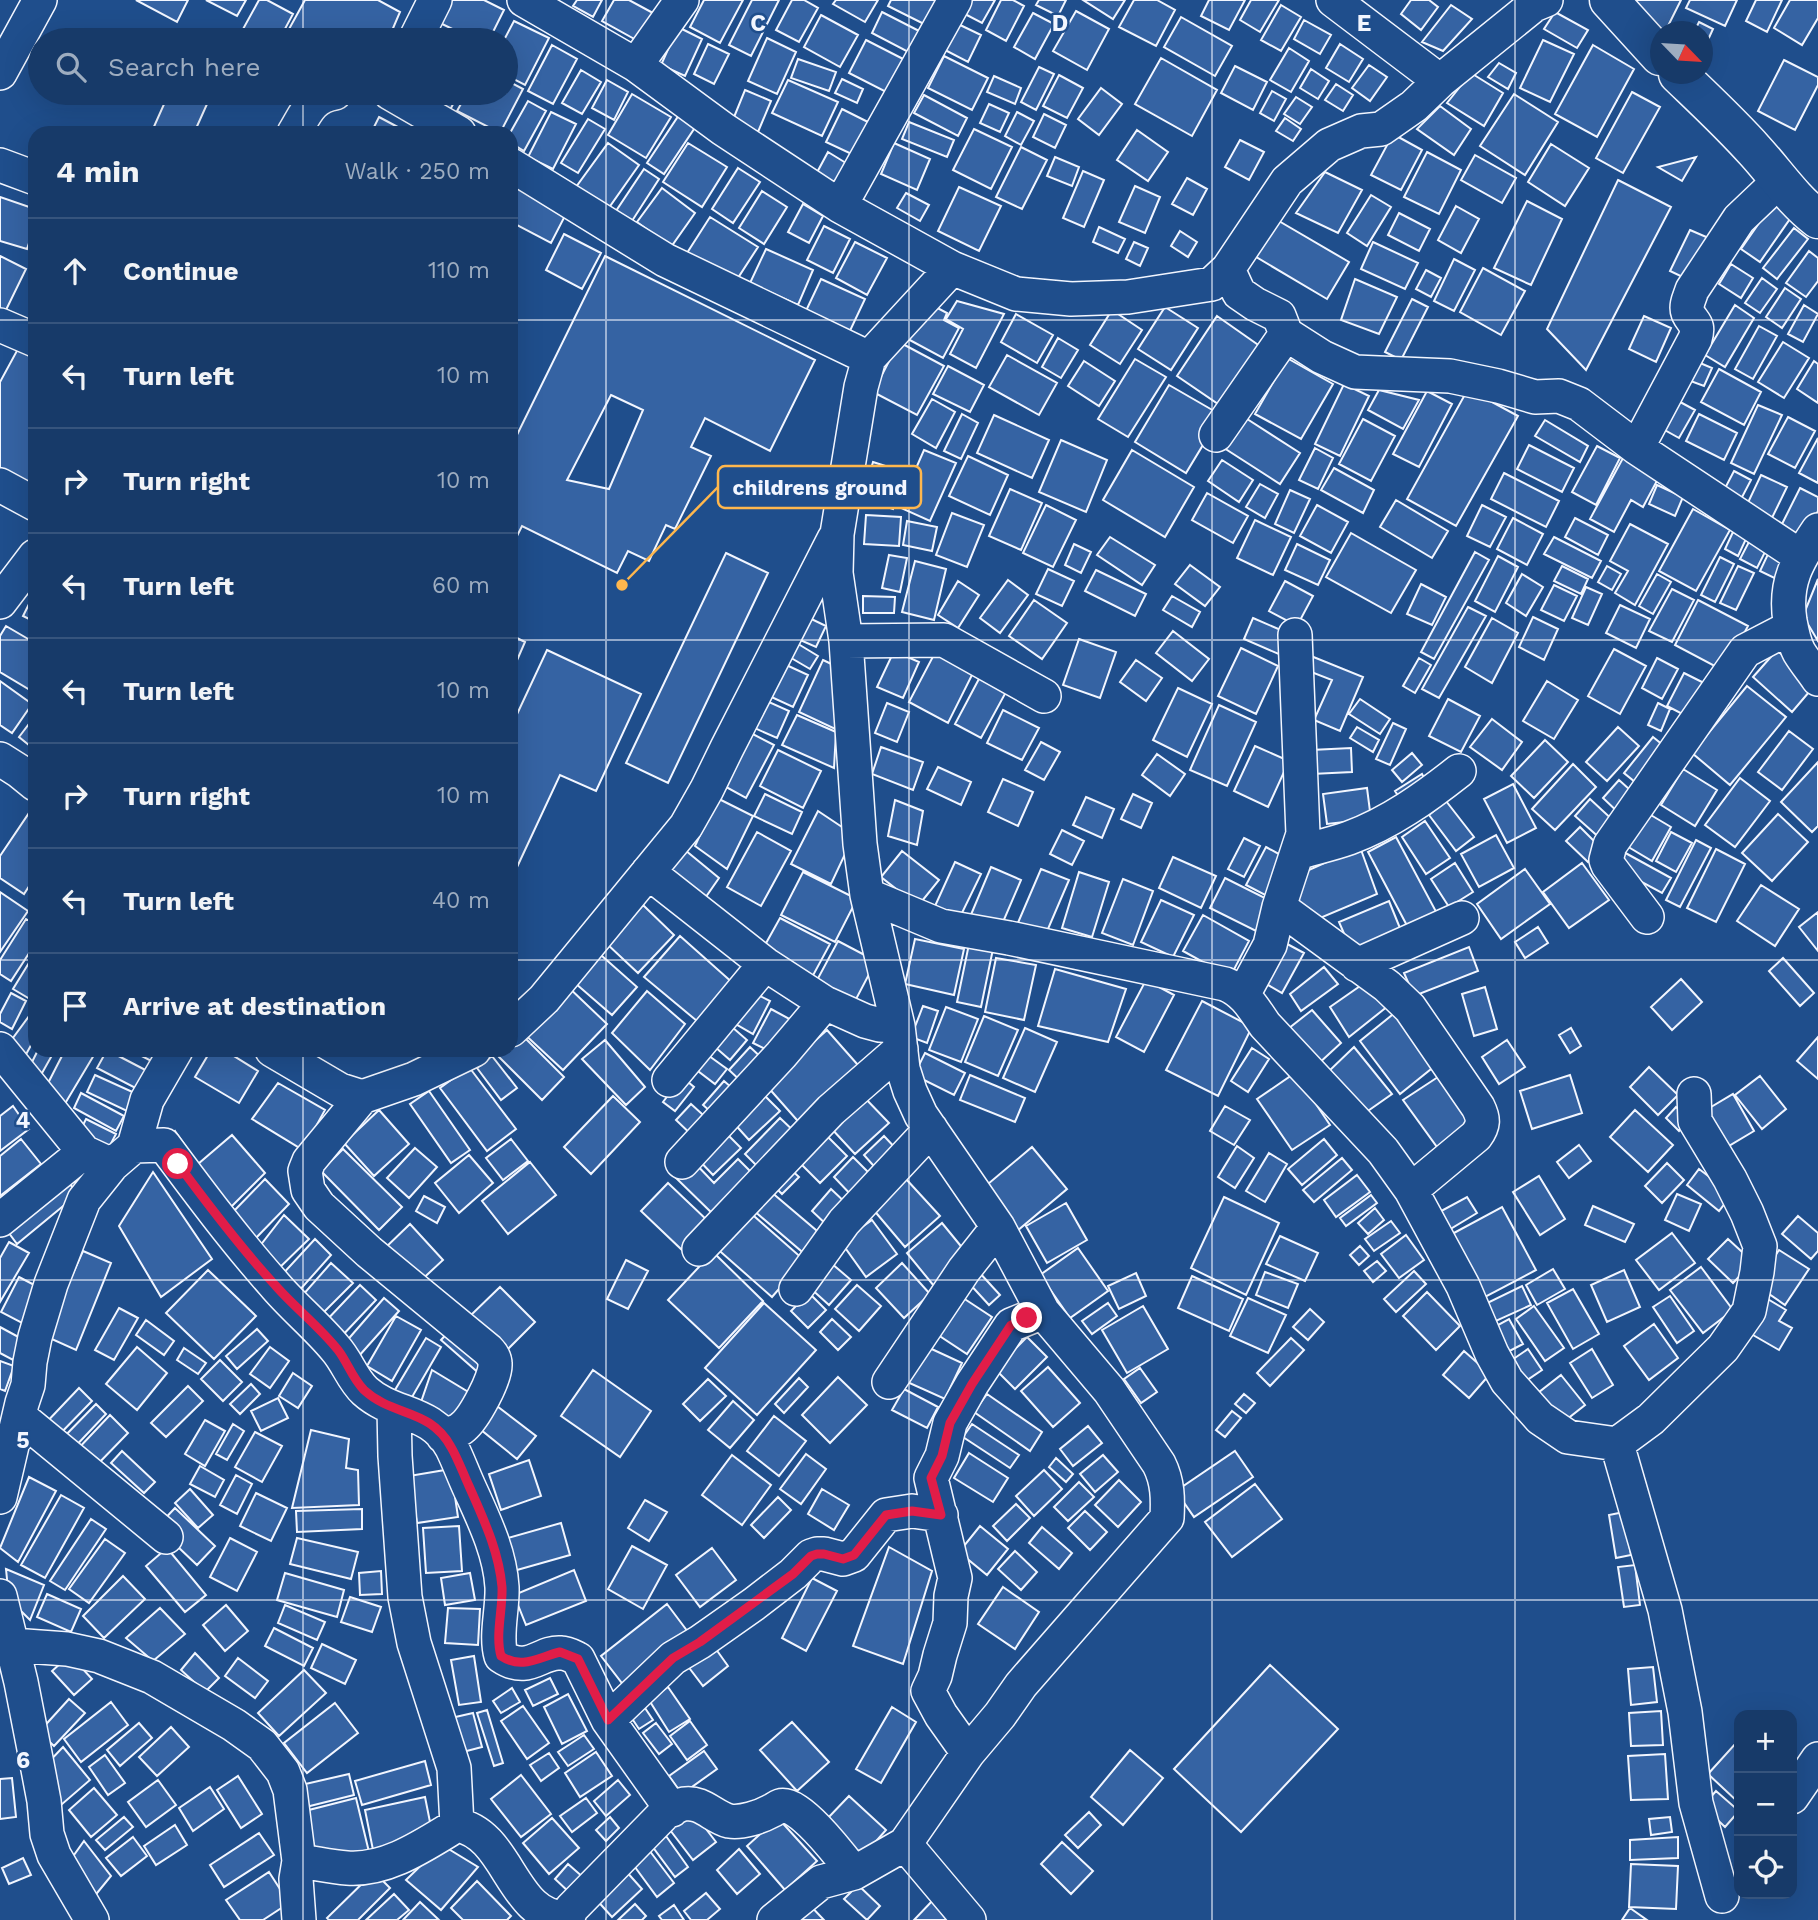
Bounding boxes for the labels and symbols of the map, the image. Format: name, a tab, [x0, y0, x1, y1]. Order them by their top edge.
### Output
text: C	[750, 10, 766, 37]
text: D	[1052, 10, 1068, 37]
text: E	[1357, 10, 1371, 37]
north arrow	[1650, 21, 1713, 84]
callout: childrens ground	[718, 466, 921, 508]
text: childrens ground	[733, 475, 907, 500]
text: 4	[16, 1107, 31, 1134]
route start	[162, 1148, 193, 1179]
route end	[1011, 1302, 1042, 1333]
text: 5	[16, 1427, 30, 1454]
text: 6	[16, 1747, 30, 1774]

